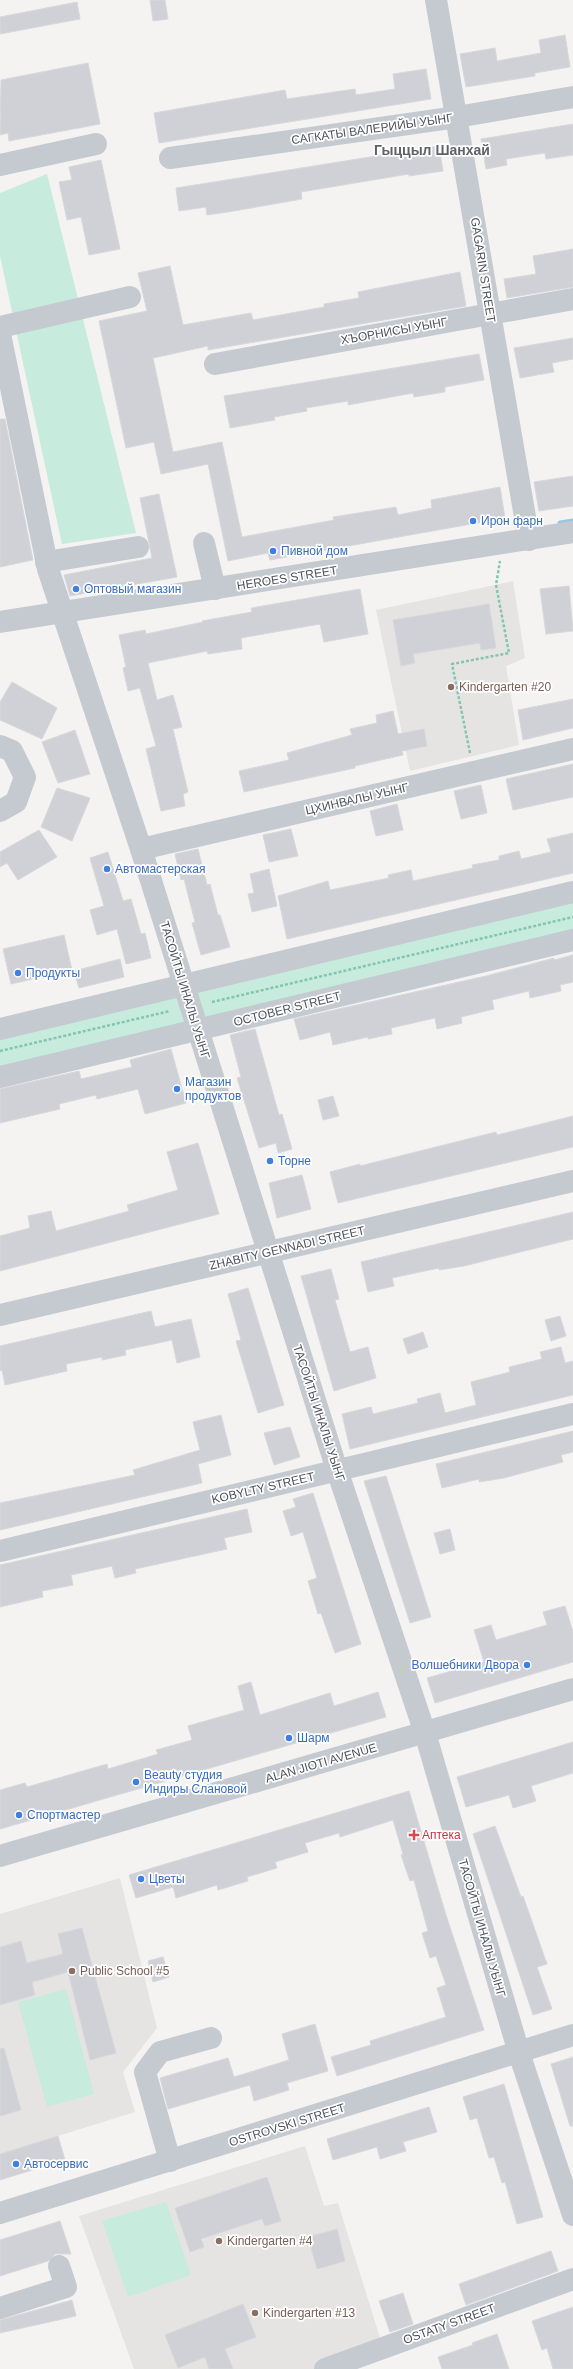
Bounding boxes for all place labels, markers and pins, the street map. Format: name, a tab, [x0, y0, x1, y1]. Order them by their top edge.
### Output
place label: Ирон фарн	[481, 514, 543, 528]
marker: Ирон фарн	[468, 516, 478, 526]
place label: Пивной дом	[281, 544, 348, 558]
marker: Пивной дом	[268, 546, 278, 556]
place label: Оптовый магазин	[84, 582, 181, 596]
marker: Оптовый магазин	[71, 584, 81, 594]
place label: Kindergarten #20	[459, 680, 551, 694]
marker: Kindergarten #20	[446, 682, 456, 692]
place label: Автомастерская	[115, 862, 205, 876]
marker: Автомастерская	[102, 864, 112, 874]
place label: Продукты	[26, 966, 80, 980]
marker: Продукты	[13, 968, 23, 978]
place label: Магазин продуктов	[185, 1075, 241, 1103]
marker: Магазин продуктов	[172, 1084, 182, 1094]
place label: Торне	[278, 1154, 311, 1168]
marker: Торне	[265, 1156, 275, 1166]
place label: Волшебники Двора	[412, 1658, 519, 1672]
marker: Волшебники Двора	[522, 1660, 532, 1670]
place label: Шарм	[297, 1731, 330, 1745]
marker: Шарм	[284, 1733, 294, 1743]
place label: Beauty студия Индиры Слановой	[144, 1768, 247, 1796]
marker: Beauty студия Индиры Слановой	[131, 1777, 141, 1787]
place label: Спортмастер	[27, 1808, 101, 1822]
marker: Спортмастер	[14, 1810, 24, 1820]
place label: Аптека	[422, 1828, 461, 1842]
marker: Аптека	[409, 1830, 419, 1840]
place label: Цветы	[149, 1872, 185, 1886]
marker: Цветы	[136, 1874, 146, 1884]
place label: Public School #5	[80, 1964, 170, 1978]
marker: Public School #5	[67, 1966, 77, 1976]
place label: Автосервис	[24, 2157, 89, 2171]
marker: Автосервис	[11, 2159, 21, 2169]
place label: Kindergarten #4	[227, 2234, 313, 2248]
marker: Kindergarten #4	[214, 2236, 224, 2246]
place label: Kindergarten #13	[263, 2306, 355, 2320]
marker: Kindergarten #13	[250, 2308, 260, 2318]

